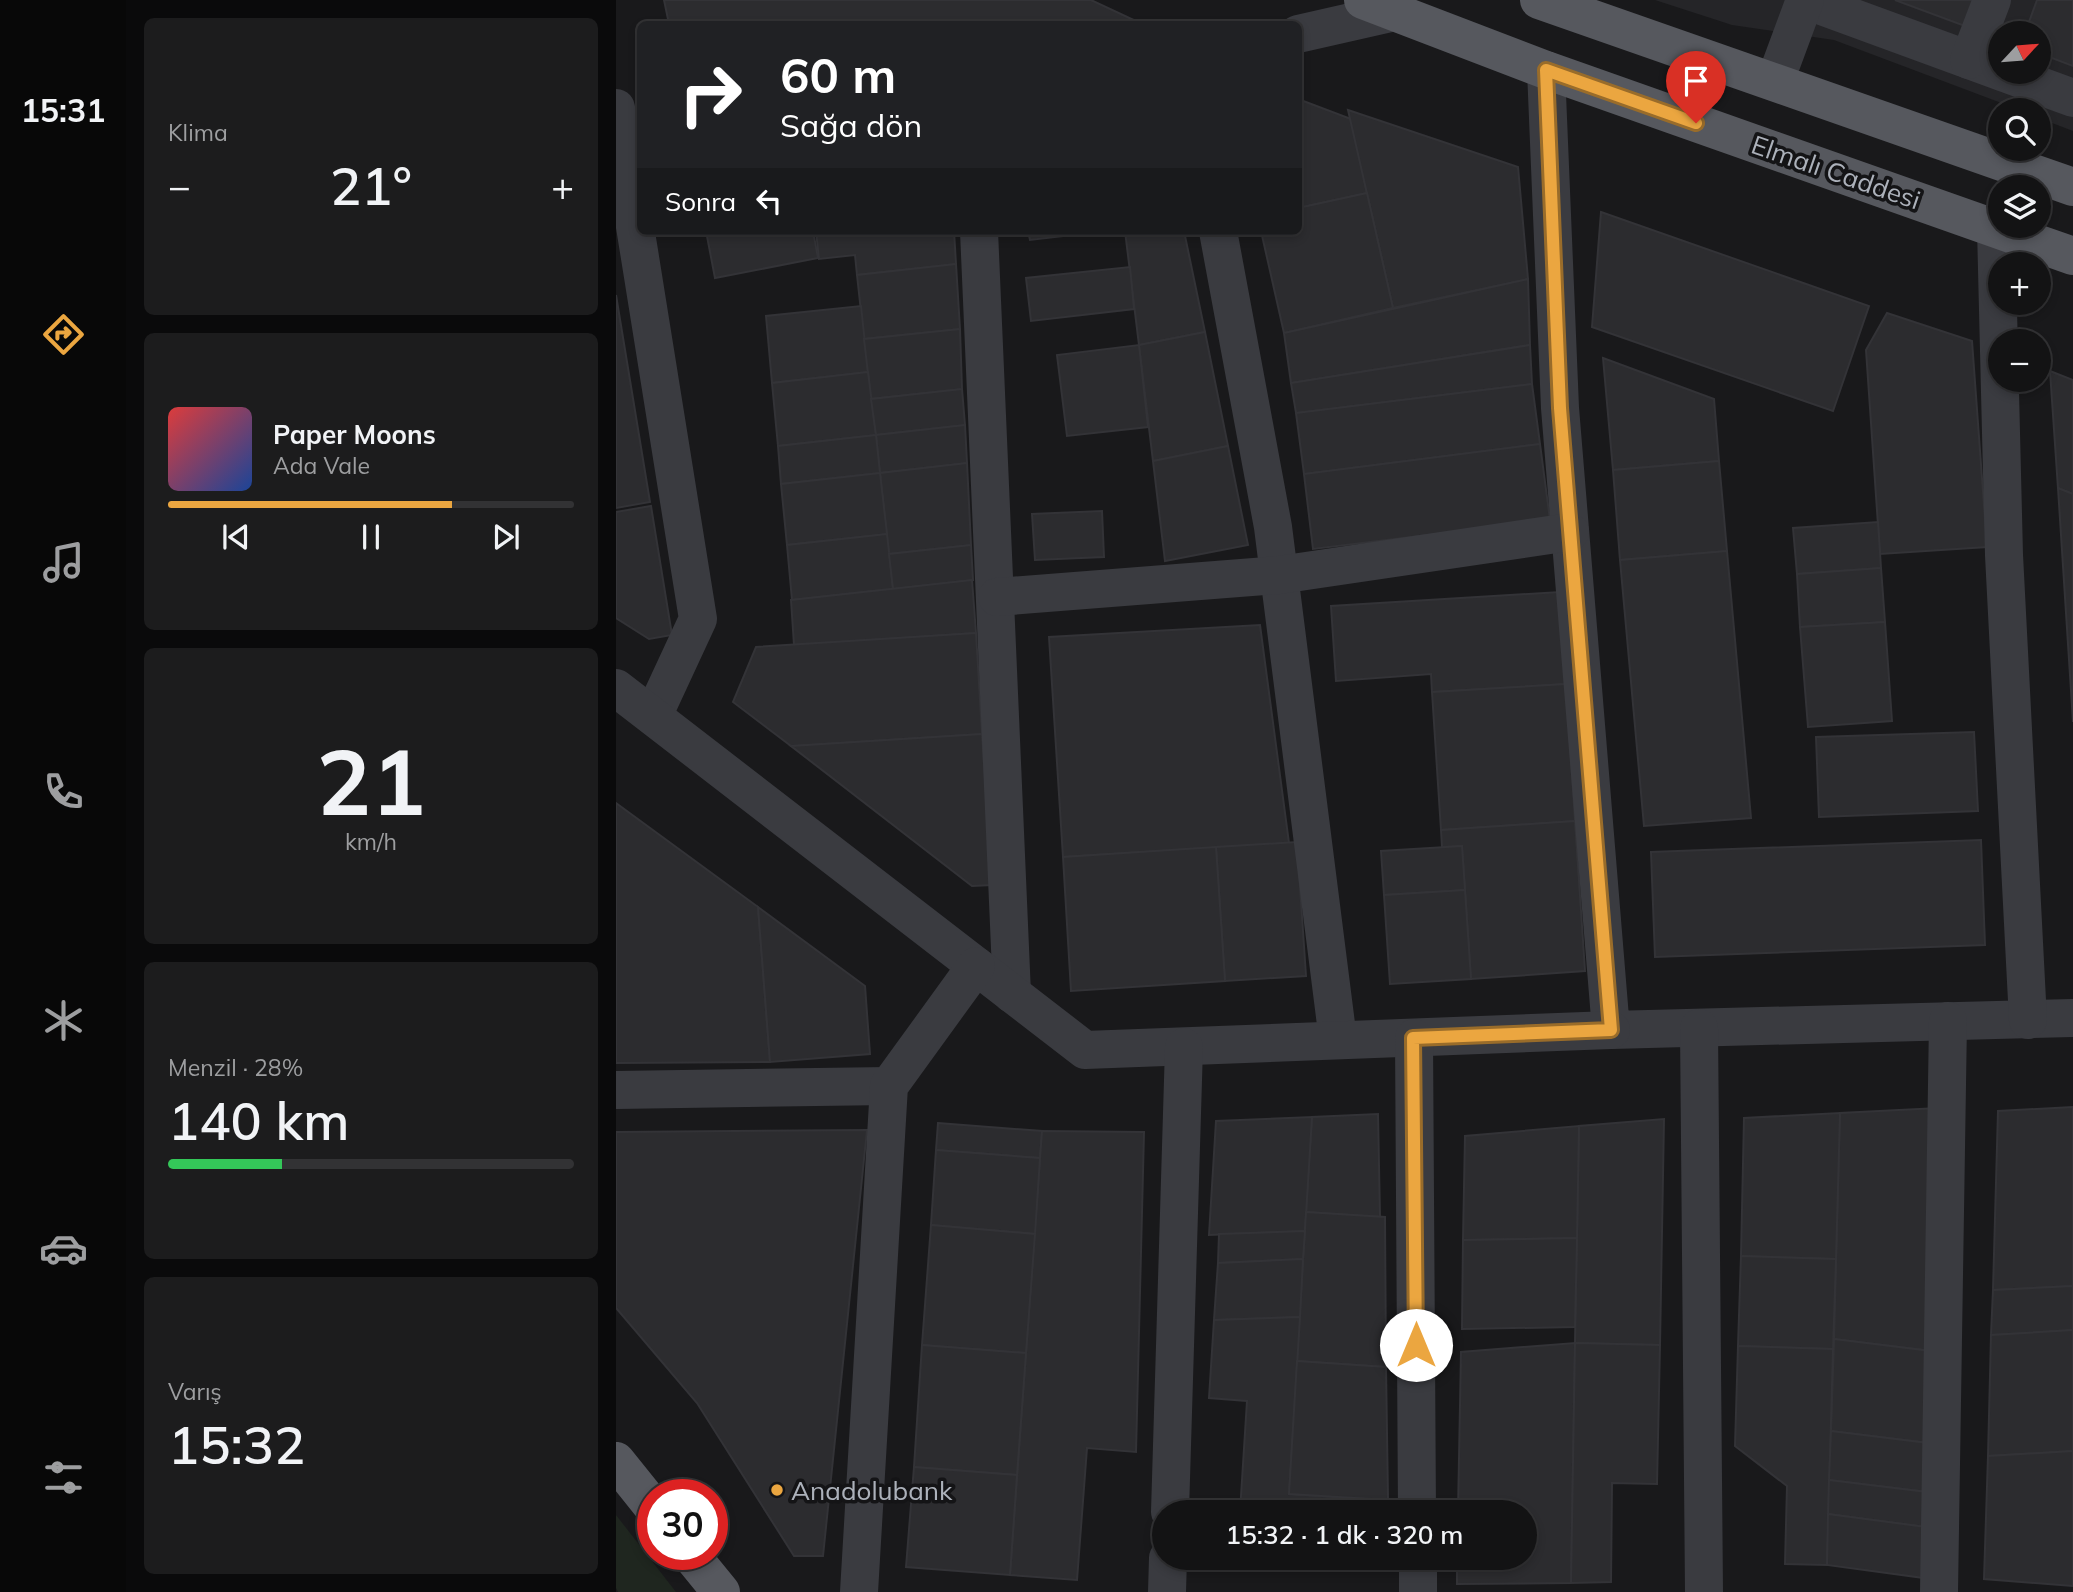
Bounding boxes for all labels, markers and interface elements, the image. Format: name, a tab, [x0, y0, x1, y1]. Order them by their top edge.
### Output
north arrow	[1988, 21, 2051, 84]
map controls	[1988, 21, 2051, 392]
text: 60 m	[780, 44, 896, 105]
icon: right	[665, 49, 756, 140]
pin	[1666, 51, 1726, 123]
icon: arrive	[1677, 62, 1715, 100]
text: 15:31	[21, 90, 105, 130]
button: search	[1988, 98, 2051, 161]
text: Sağa dön	[780, 105, 922, 145]
text: Klima	[168, 118, 228, 147]
street label: Elmalı Caddesi	[1747, 128, 1925, 216]
text: 21°	[330, 153, 412, 218]
text: −	[168, 162, 191, 210]
text: +	[551, 162, 574, 210]
button: layers	[1988, 175, 2051, 238]
icon: left	[750, 182, 788, 220]
text: Sonra	[665, 185, 736, 218]
button: +	[1988, 252, 2051, 315]
icon: directions	[39, 310, 88, 359]
button: −	[1988, 329, 2051, 392]
text: Paper Moons	[273, 418, 436, 451]
text: Ada Vale	[273, 451, 370, 480]
icon: previous	[217, 518, 255, 556]
icon: pause	[352, 518, 390, 556]
icon: next	[487, 518, 525, 556]
icon: music	[39, 538, 88, 587]
text: 21	[316, 724, 426, 838]
icon: phone	[39, 767, 88, 816]
text: km/h	[345, 827, 397, 856]
icon: climate	[39, 996, 88, 1045]
text: Menzil · 28%	[168, 1053, 303, 1082]
text: 140 km	[168, 1088, 349, 1153]
icon: car	[39, 1224, 88, 1273]
position arrow	[1379, 1308, 1453, 1382]
text: Varış	[168, 1377, 222, 1406]
text: 15:32	[168, 1412, 305, 1477]
icon: filters	[39, 1453, 88, 1502]
place label: Anadolubank	[791, 1474, 953, 1507]
speed limit sign: 30	[637, 1479, 728, 1570]
marker: Anadolubank	[769, 1482, 785, 1498]
text: 15:32 · 1 dk · 320 m	[1226, 1518, 1463, 1551]

